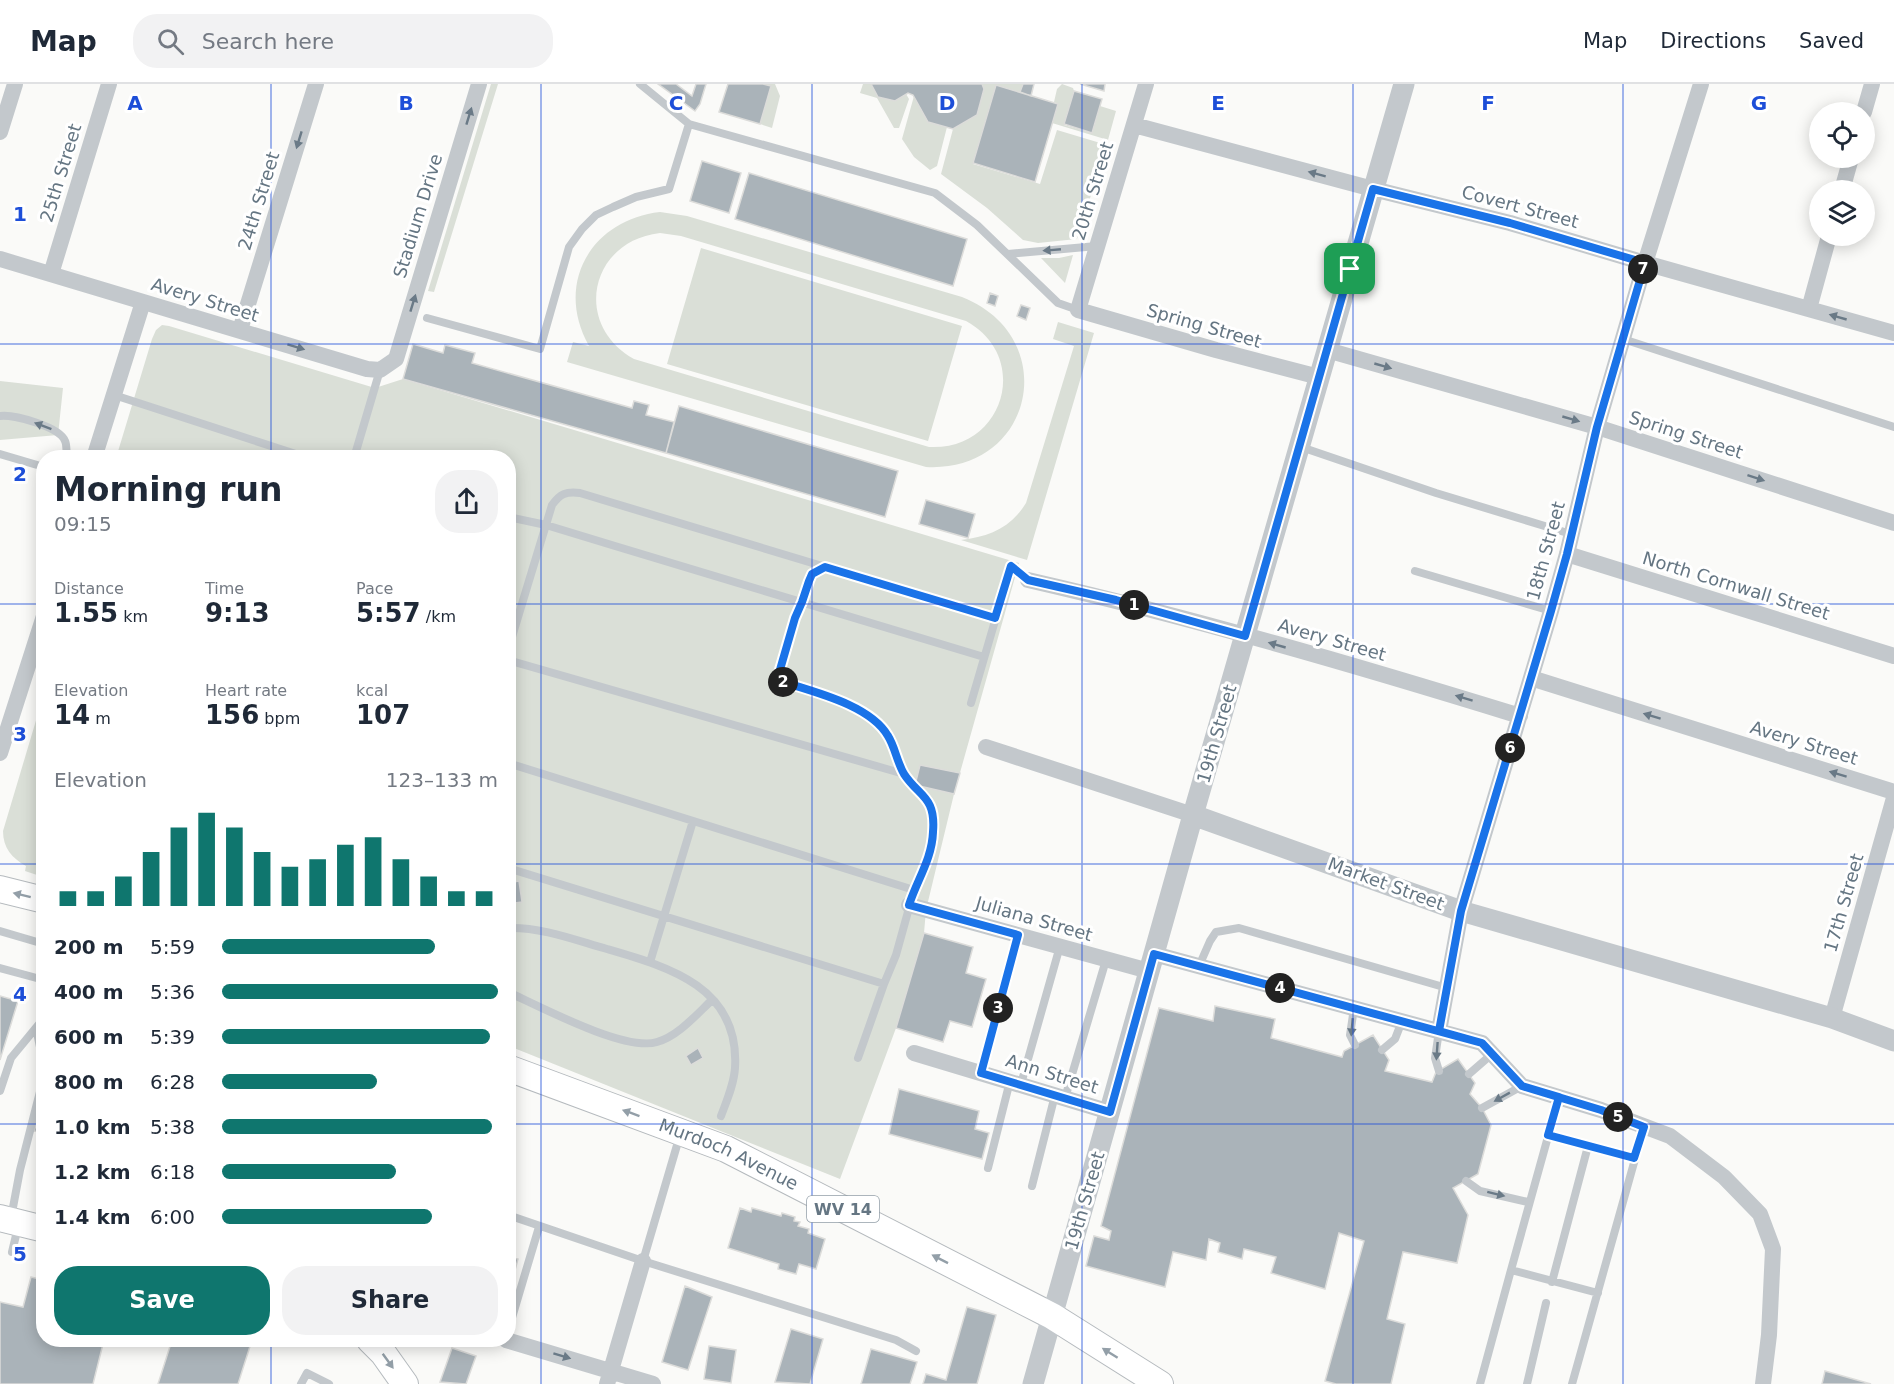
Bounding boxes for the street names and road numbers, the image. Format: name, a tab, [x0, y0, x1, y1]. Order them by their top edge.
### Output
street label: 25th Street	[36, 121, 85, 225]
street label: 20th Street	[1068, 139, 1117, 243]
street label: 24th Street	[234, 149, 283, 253]
street label: Stadium Drive	[389, 151, 446, 280]
street label: Covert Street	[1459, 181, 1581, 232]
street label: Avery Street	[149, 273, 262, 326]
street label: Spring Street	[1144, 299, 1264, 352]
street label: Spring Street	[1627, 406, 1746, 463]
street label: 18th Street	[1522, 499, 1569, 603]
street label: North Cornwall Street	[1640, 547, 1832, 624]
street label: Avery Street	[1276, 614, 1389, 665]
street label: 19th Street	[1192, 682, 1241, 786]
street label: Avery Street	[1748, 716, 1861, 769]
street label: 17th Street	[1819, 851, 1868, 955]
street label: Market Street	[1325, 853, 1447, 914]
street label: Juliana Street	[972, 892, 1095, 945]
street label: Ann Street	[1003, 1050, 1101, 1098]
street label: Murdoch Avenue	[656, 1114, 802, 1194]
street label: 19th Street	[1060, 1149, 1109, 1253]
road number: WV 14	[807, 1196, 879, 1222]

